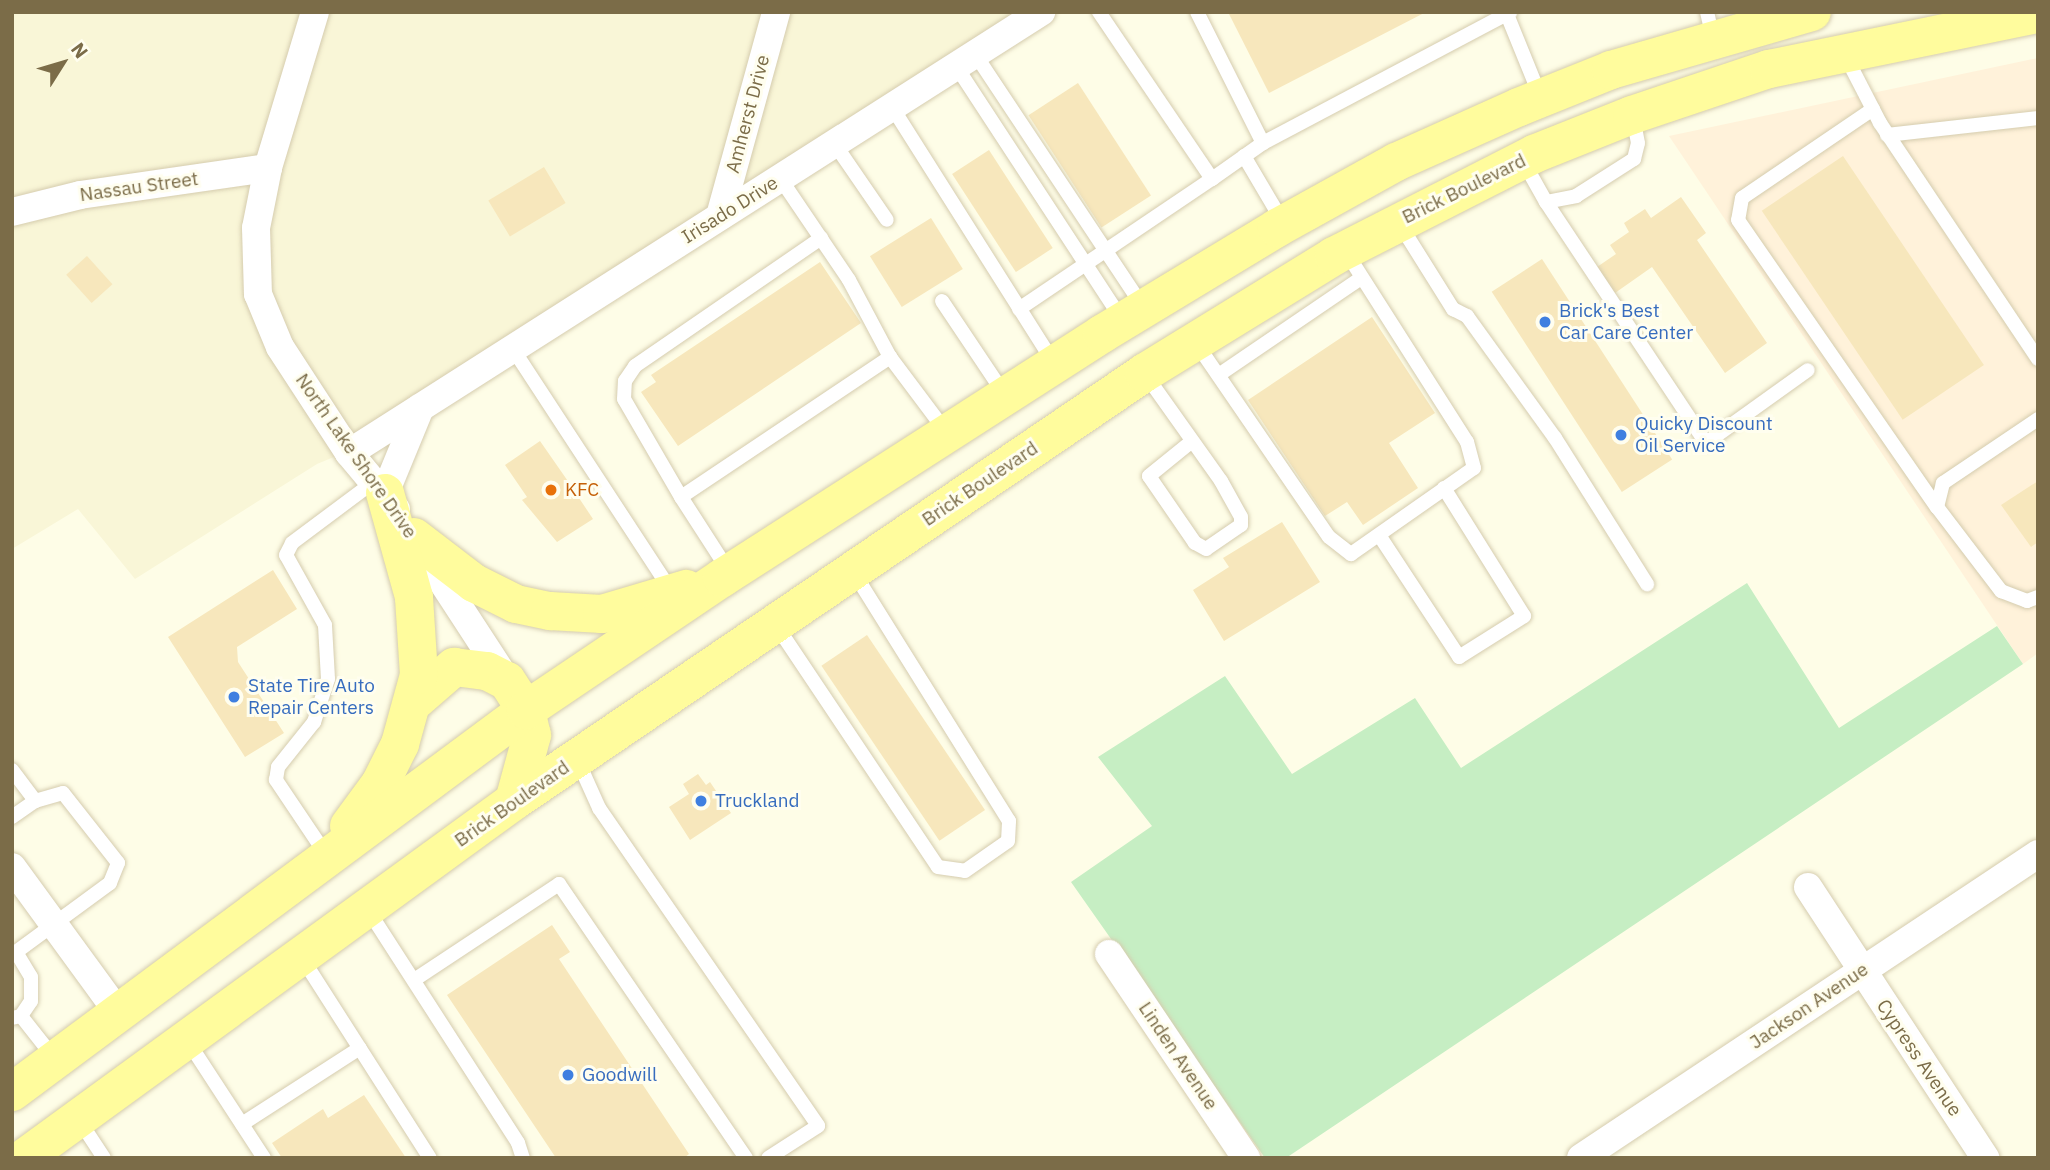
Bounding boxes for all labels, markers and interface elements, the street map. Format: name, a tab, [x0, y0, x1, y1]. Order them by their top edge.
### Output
north arrow	[28, 28, 98, 98]
text: N	[66, 38, 93, 63]
street label: Amherst Drive	[721, 52, 775, 176]
street label: Brick Boulevard	[1398, 149, 1530, 229]
street label: Nassau Street	[78, 167, 200, 207]
street label: Irisado Drive	[678, 171, 782, 249]
place label: Brick's Best Car Care Center	[1559, 300, 1693, 344]
marker: Brick's Best Car Care Center	[1537, 314, 1553, 330]
street label: North Lake Shore Drive	[291, 369, 421, 543]
place label: Quicky Discount Oil Service	[1635, 413, 1773, 457]
marker: Quicky Discount Oil Service	[1613, 427, 1629, 443]
street label: Brick Boulevard	[918, 437, 1042, 531]
place label: KFC	[565, 479, 599, 501]
marker: KFC	[543, 482, 559, 498]
place label: State Tire Auto Repair Centers	[248, 675, 375, 719]
marker: State Tire Auto Repair Centers	[226, 689, 242, 705]
street label: Brick Boulevard	[450, 756, 574, 852]
place label: Truckland	[715, 790, 799, 812]
marker: Truckland	[693, 793, 709, 809]
street label: Jackson Avenue	[1745, 958, 1873, 1054]
street label: Cypress Avenue	[1872, 995, 1966, 1121]
street label: Linden Avenue	[1134, 998, 1222, 1114]
place label: Goodwill	[582, 1064, 657, 1086]
marker: Goodwill	[560, 1067, 576, 1083]

